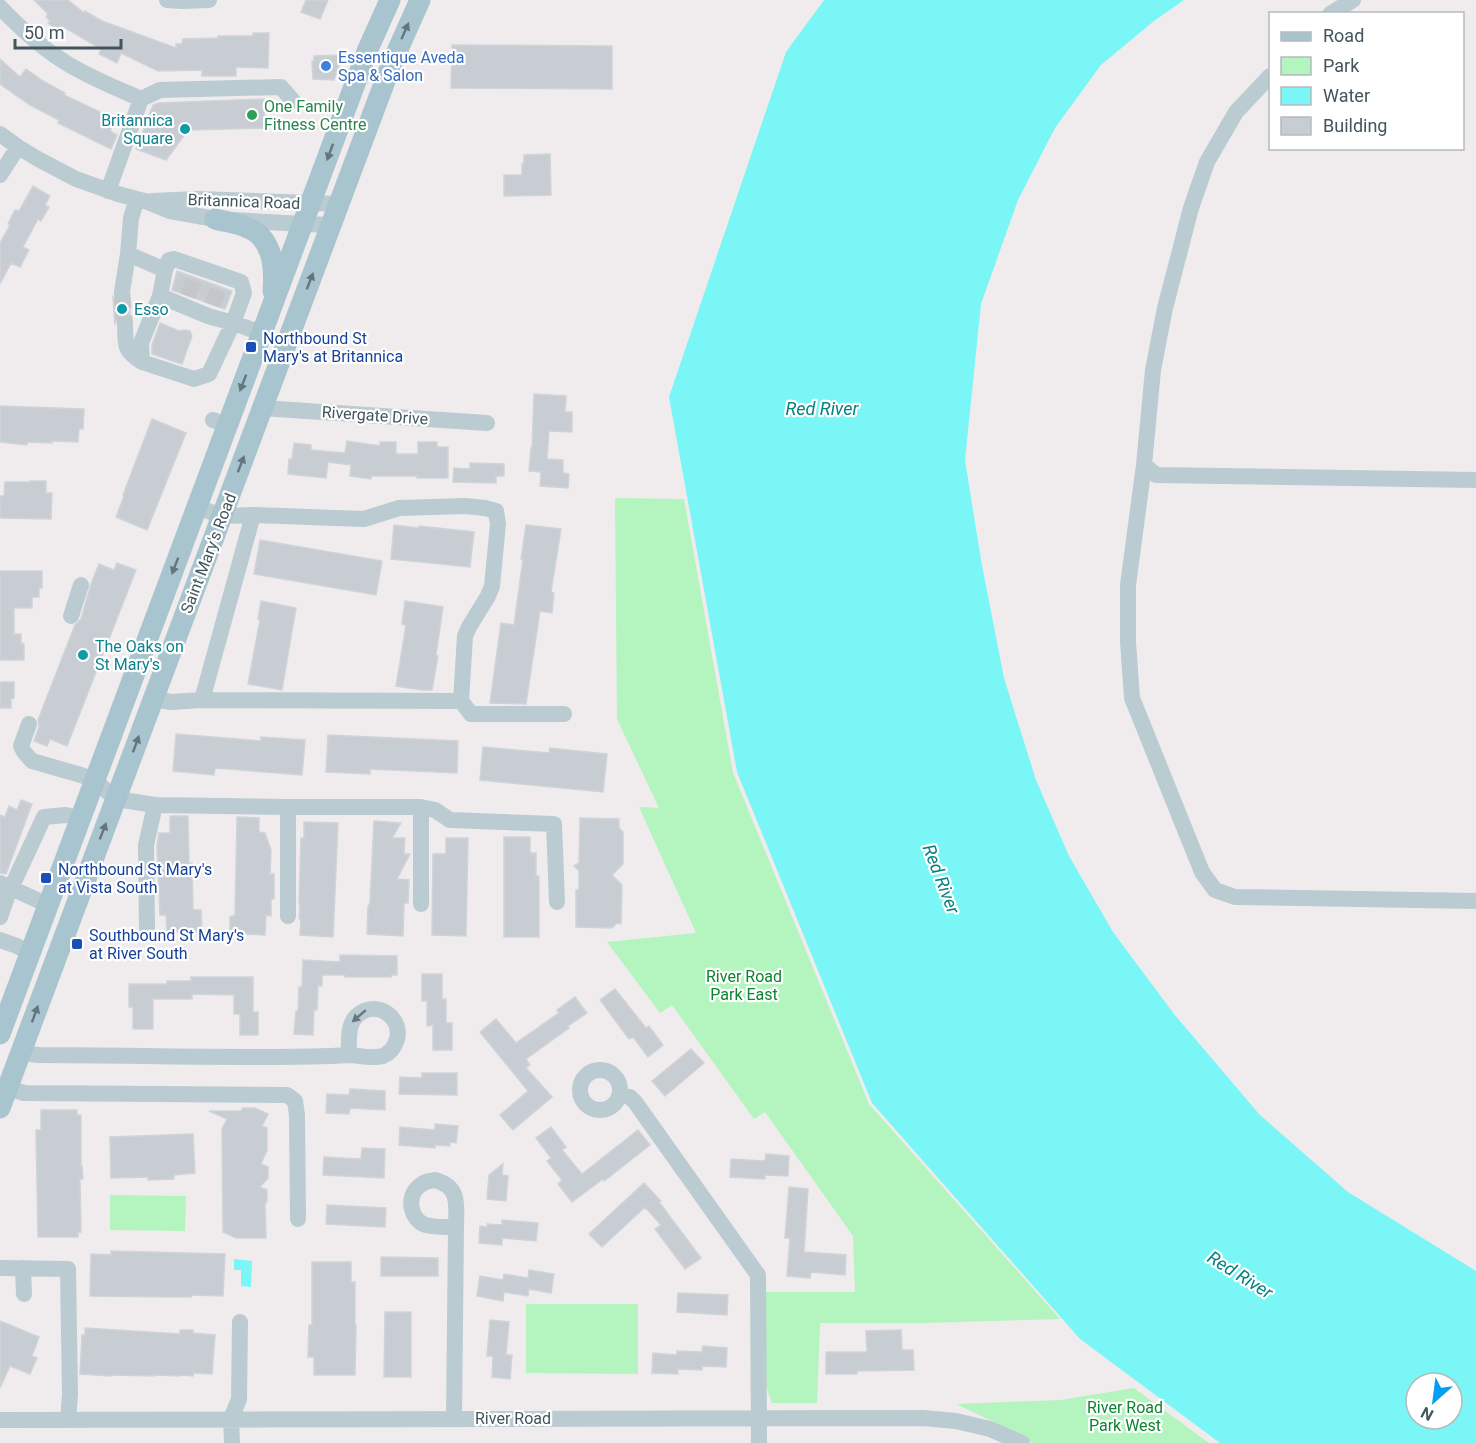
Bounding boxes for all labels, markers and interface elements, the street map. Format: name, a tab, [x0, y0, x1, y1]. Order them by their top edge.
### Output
scale bar	[15, 12, 122, 50]
legend	[1269, 12, 1464, 150]
text: 50 m	[24, 22, 64, 43]
one-way arrow	[400, 22, 410, 40]
text: Road	[1323, 25, 1364, 46]
place label: Essentique Aveda Spa & Salon	[338, 48, 464, 85]
text: Park	[1323, 55, 1360, 76]
marker: Essentique Aveda Spa & Salon	[319, 59, 333, 73]
text: Water	[1323, 85, 1370, 106]
place label: One Family Fitness Centre	[264, 97, 367, 134]
marker: One Family Fitness Centre	[245, 108, 259, 122]
place label: Britannica Square	[101, 111, 173, 148]
text: Building	[1323, 115, 1387, 136]
marker: Britannica Square	[178, 122, 192, 136]
one-way arrow	[324, 143, 334, 161]
street label: Britannica Road	[187, 190, 301, 213]
one-way arrow	[306, 272, 315, 290]
place label: Esso	[134, 300, 169, 319]
marker: Esso	[115, 302, 129, 316]
place label: Northbound St Mary's at Britannica	[263, 329, 403, 366]
marker: Northbound St Mary's at Britannica	[244, 340, 258, 354]
one-way arrow	[238, 374, 247, 392]
water label: Red River	[786, 398, 859, 419]
street label: Rivergate Drive	[321, 402, 429, 429]
one-way arrow	[237, 454, 247, 472]
street label: Saint Mary's Road	[177, 490, 240, 616]
one-way arrow	[169, 557, 179, 575]
place label: The Oaks on St Mary's	[95, 637, 184, 674]
marker: The Oaks on St Mary's	[76, 648, 90, 662]
one-way arrow	[131, 735, 141, 753]
one-way arrow	[99, 822, 109, 840]
water label: Red River	[919, 841, 965, 918]
place label: Northbound St Mary's at Vista South	[58, 860, 212, 897]
marker: Northbound St Mary's at Vista South	[39, 871, 53, 885]
place label: Southbound St Mary's at River South	[89, 926, 244, 963]
marker: Southbound St Mary's at River South	[70, 937, 84, 951]
park label: River Road Park East	[706, 967, 782, 1004]
one-way arrow	[31, 1005, 40, 1023]
one-way arrow	[352, 1010, 367, 1023]
water label: Red River	[1204, 1246, 1278, 1303]
north arrow	[1404, 1371, 1464, 1431]
park label: River Road Park West	[1087, 1398, 1163, 1435]
text: N	[1418, 1403, 1437, 1425]
street label: River Road	[475, 1409, 551, 1428]

